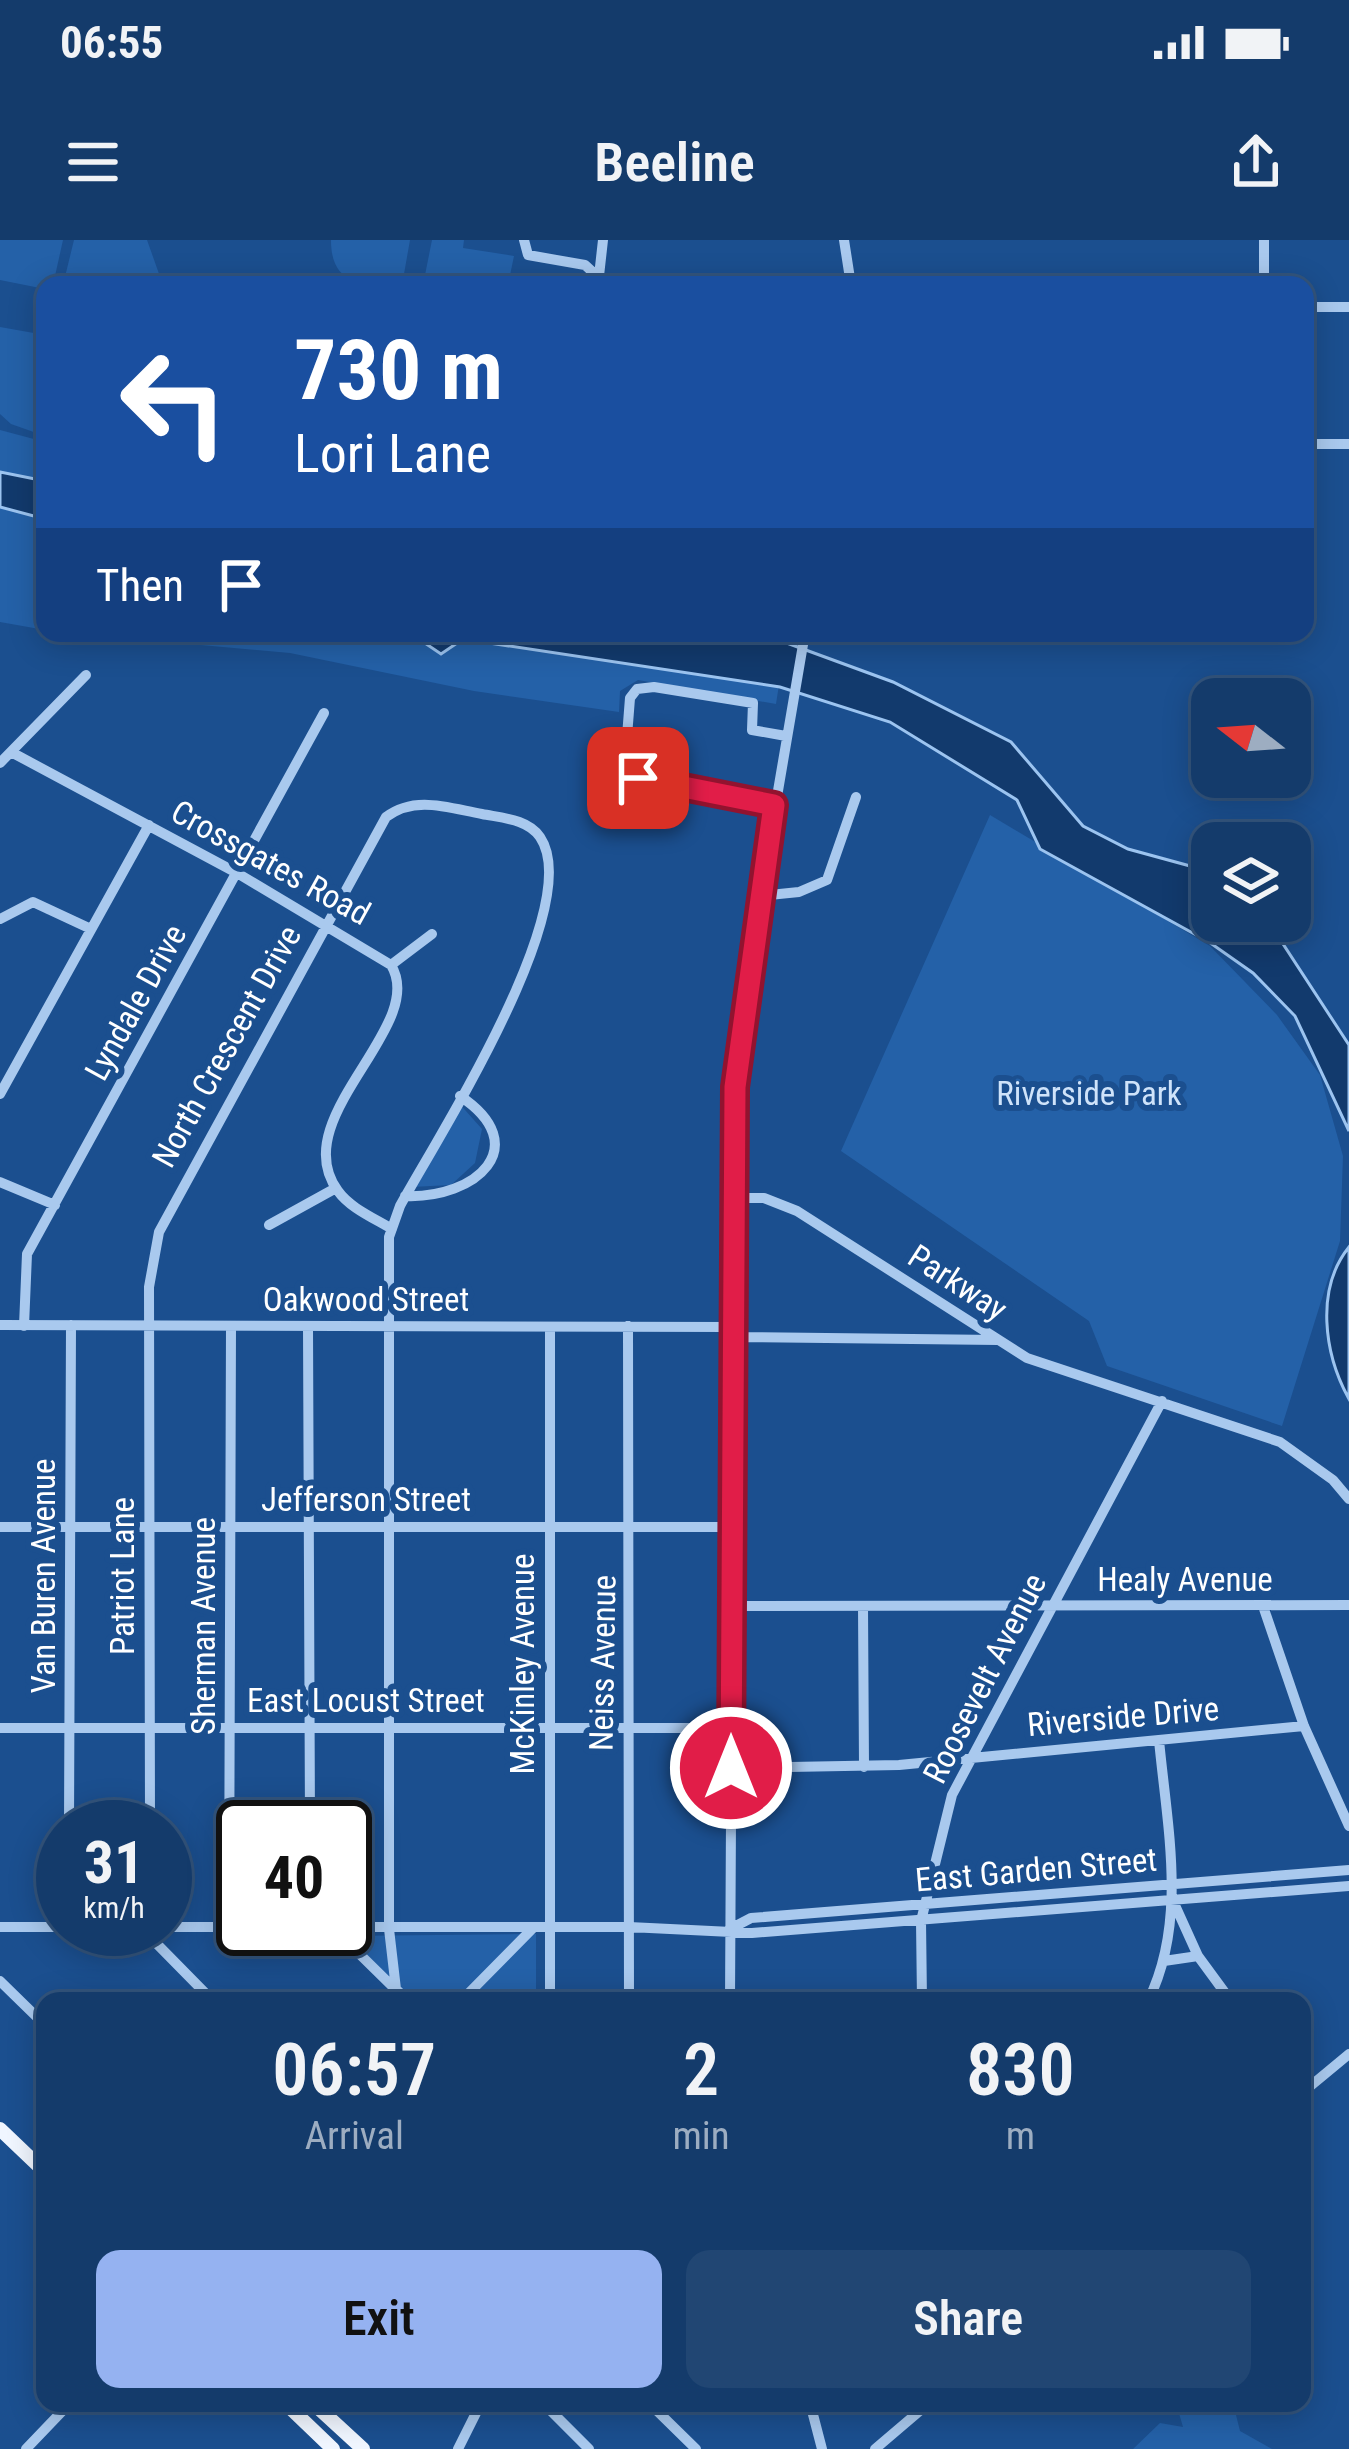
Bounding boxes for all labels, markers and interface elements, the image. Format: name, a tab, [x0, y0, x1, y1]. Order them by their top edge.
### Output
text: 06:55	[60, 16, 163, 69]
icon: menu	[60, 129, 126, 195]
icon: share	[1223, 129, 1289, 195]
text: Beeline	[594, 131, 755, 194]
text: 730 m	[294, 321, 503, 420]
icon: left	[96, 324, 252, 480]
text: Lori Lane	[294, 422, 491, 485]
icon: arrive	[208, 552, 274, 618]
text: Then	[96, 559, 184, 612]
north arrow	[1191, 678, 1311, 798]
map controls	[1191, 678, 1311, 942]
pin	[587, 727, 689, 829]
icon: arrive	[605, 745, 671, 811]
street label: Crossgates Road	[165, 792, 377, 933]
button: layers	[1191, 822, 1311, 942]
street label: Lyndale Drive	[77, 918, 194, 1087]
street label: North Crescent Drive	[144, 919, 309, 1174]
park label: Riverside Park	[996, 1074, 1182, 1113]
street label: Parkway	[901, 1236, 1015, 1329]
street label: Oakwood Street	[263, 1280, 469, 1319]
street label: Van Buren Avenue	[24, 1459, 63, 1693]
street label: Jefferson Street	[261, 1480, 471, 1519]
street label: Patriot Lane	[103, 1497, 142, 1655]
street label: Sherman Avenue	[184, 1517, 223, 1735]
street label: McKinley Avenue	[503, 1554, 542, 1774]
street label: Healy Avenue	[1097, 1560, 1273, 1599]
street label: Roosevelt Avenue	[915, 1567, 1054, 1790]
street label: Neiss Avenue	[581, 1575, 624, 1751]
street label: East Locust Street	[247, 1681, 485, 1720]
street label: Riverside Drive	[1026, 1689, 1221, 1744]
position arrow	[668, 1705, 794, 1831]
speed limit sign: 40	[216, 1800, 372, 1956]
text: 31	[84, 1827, 144, 1898]
street label: East Garden Street	[914, 1840, 1158, 1899]
text: km/h	[83, 1890, 145, 1925]
text: 06:57	[272, 2028, 436, 2113]
text: 2	[683, 2028, 719, 2113]
text: 830	[966, 2028, 1075, 2113]
text: Arrival	[305, 2113, 404, 2159]
text: min	[673, 2113, 730, 2159]
text: m	[1006, 2113, 1035, 2159]
button: Exit	[96, 2250, 662, 2388]
button: Share	[686, 2250, 1251, 2388]

